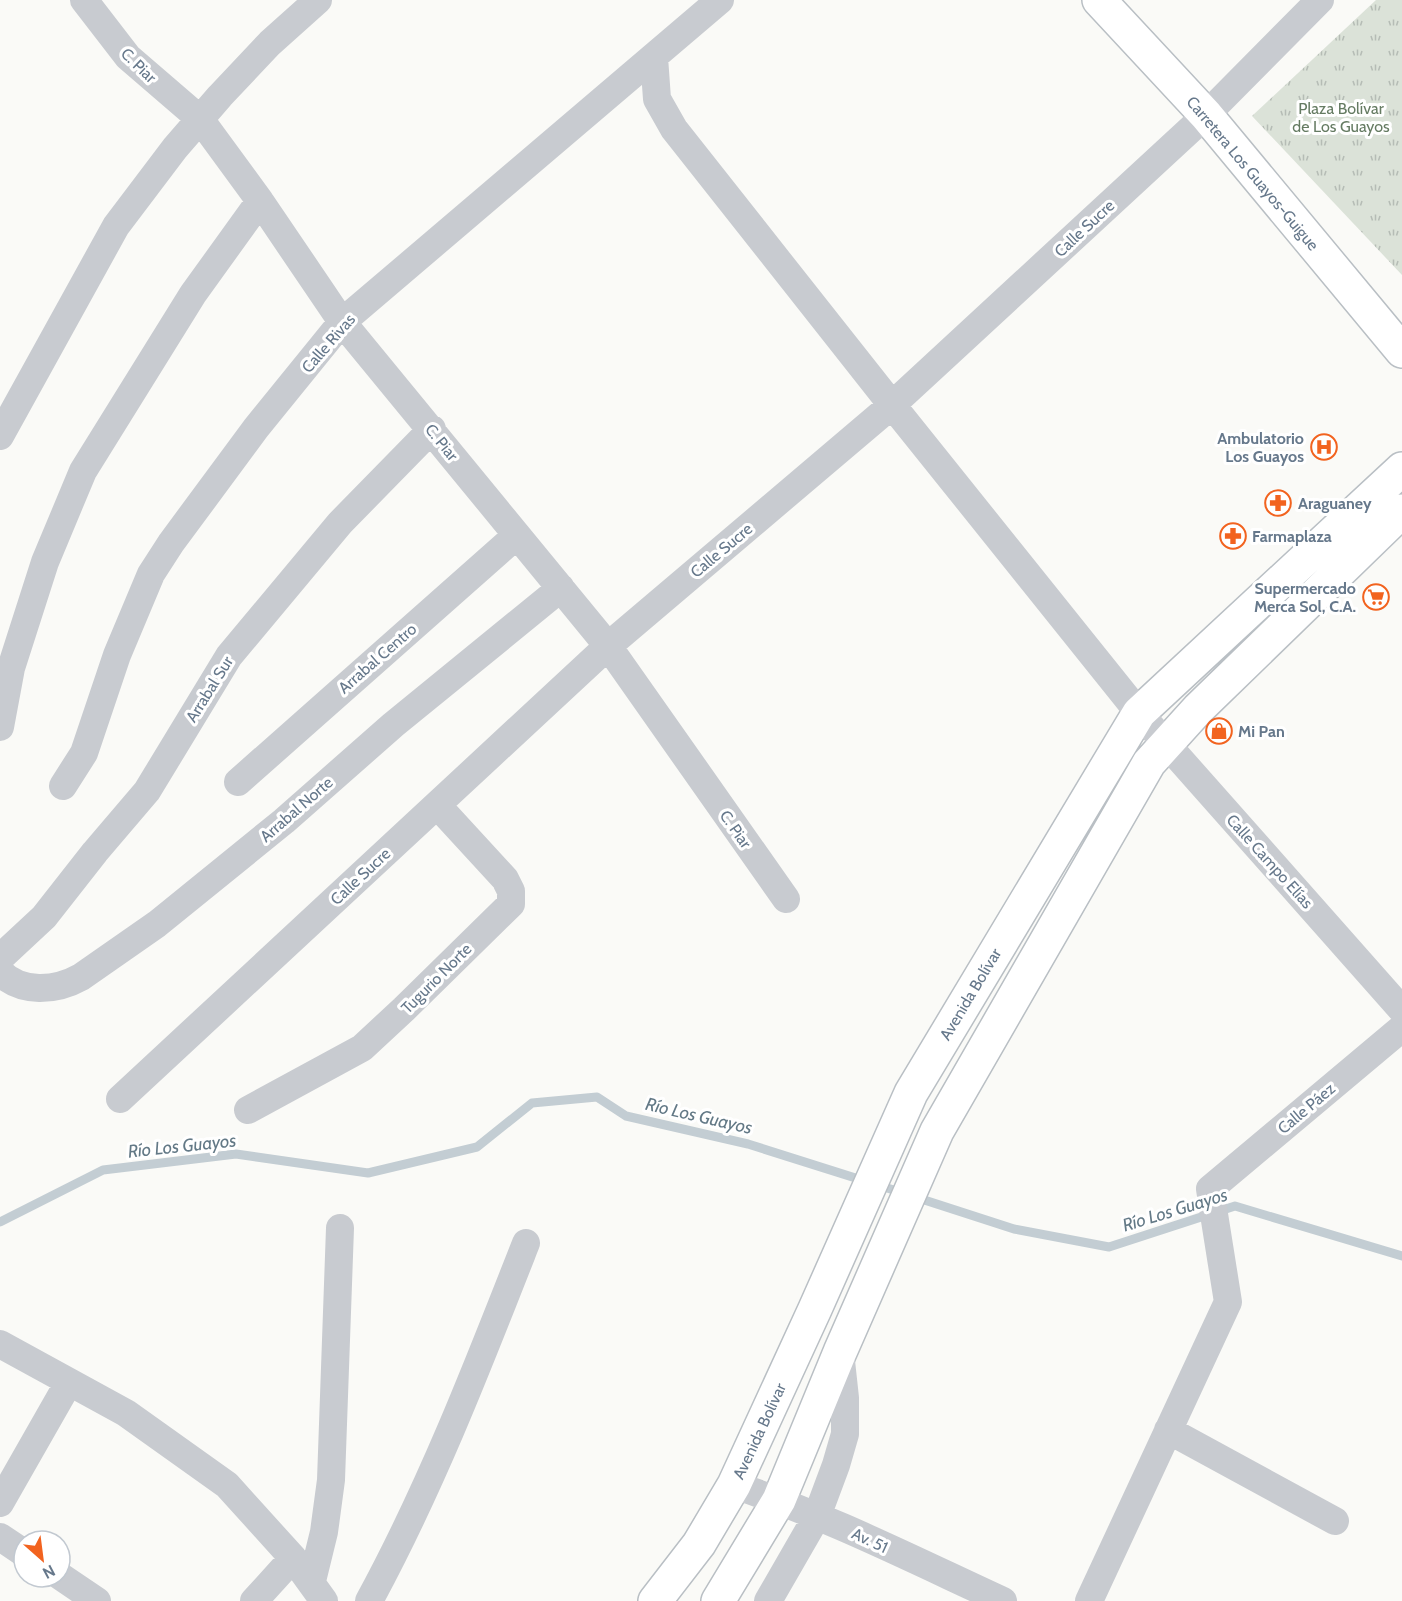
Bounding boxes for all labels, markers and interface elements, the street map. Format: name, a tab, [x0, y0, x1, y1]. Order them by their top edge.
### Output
street label: C. Piar	[117, 44, 161, 87]
street label: Carretera Los Guayos-Guigue	[1182, 92, 1323, 254]
park label: Plaza Bolívar de Los Guayos	[1292, 99, 1390, 136]
street label: Calle Sucre	[1051, 196, 1118, 261]
street label: Calle Rivas	[298, 310, 359, 377]
street label: C. Piar	[421, 420, 463, 465]
place label: Ambulatorio Los Guayos	[1217, 429, 1304, 466]
hospital icon: Ambulatorio Los Guayos	[1309, 432, 1339, 462]
pharmacy icon: Araguaney	[1263, 488, 1293, 518]
place label: Araguaney	[1298, 494, 1372, 513]
street label: Calle Sucre	[687, 519, 756, 582]
pharmacy icon: Farmaplaza	[1218, 521, 1248, 551]
place label: Farmaplaza	[1252, 527, 1332, 546]
place label: Supermercado Merca Sol, C.A.	[1254, 579, 1356, 616]
supermarket icon: Supermercado Merca Sol, C.A.	[1361, 582, 1391, 612]
street label: Arrabal Centro	[334, 619, 420, 697]
street label: Arrabal Sur	[182, 652, 238, 726]
shop icon: Mi Pan	[1204, 716, 1234, 746]
place label: Mi Pan	[1238, 722, 1285, 741]
street label: Arrabal Norte	[256, 773, 336, 846]
street label: C. Piar	[716, 807, 756, 853]
street label: Calle Campo Elías	[1222, 810, 1317, 913]
street label: Calle Sucre	[327, 844, 394, 909]
street label: Tugurio Norte	[397, 939, 475, 1017]
street label: Avenida Bolívar	[936, 944, 1006, 1044]
street label: Calle Páez	[1274, 1079, 1339, 1138]
water label: Río Los Guayos	[643, 1093, 755, 1139]
water label: Río Los Guayos	[127, 1129, 237, 1163]
water label: Río Los Guayos	[1120, 1184, 1230, 1236]
street label: Avenida Bolívar	[729, 1379, 790, 1482]
street label: Av. 51	[849, 1524, 891, 1557]
north arrow	[12, 1529, 72, 1589]
text: N	[39, 1561, 58, 1583]

